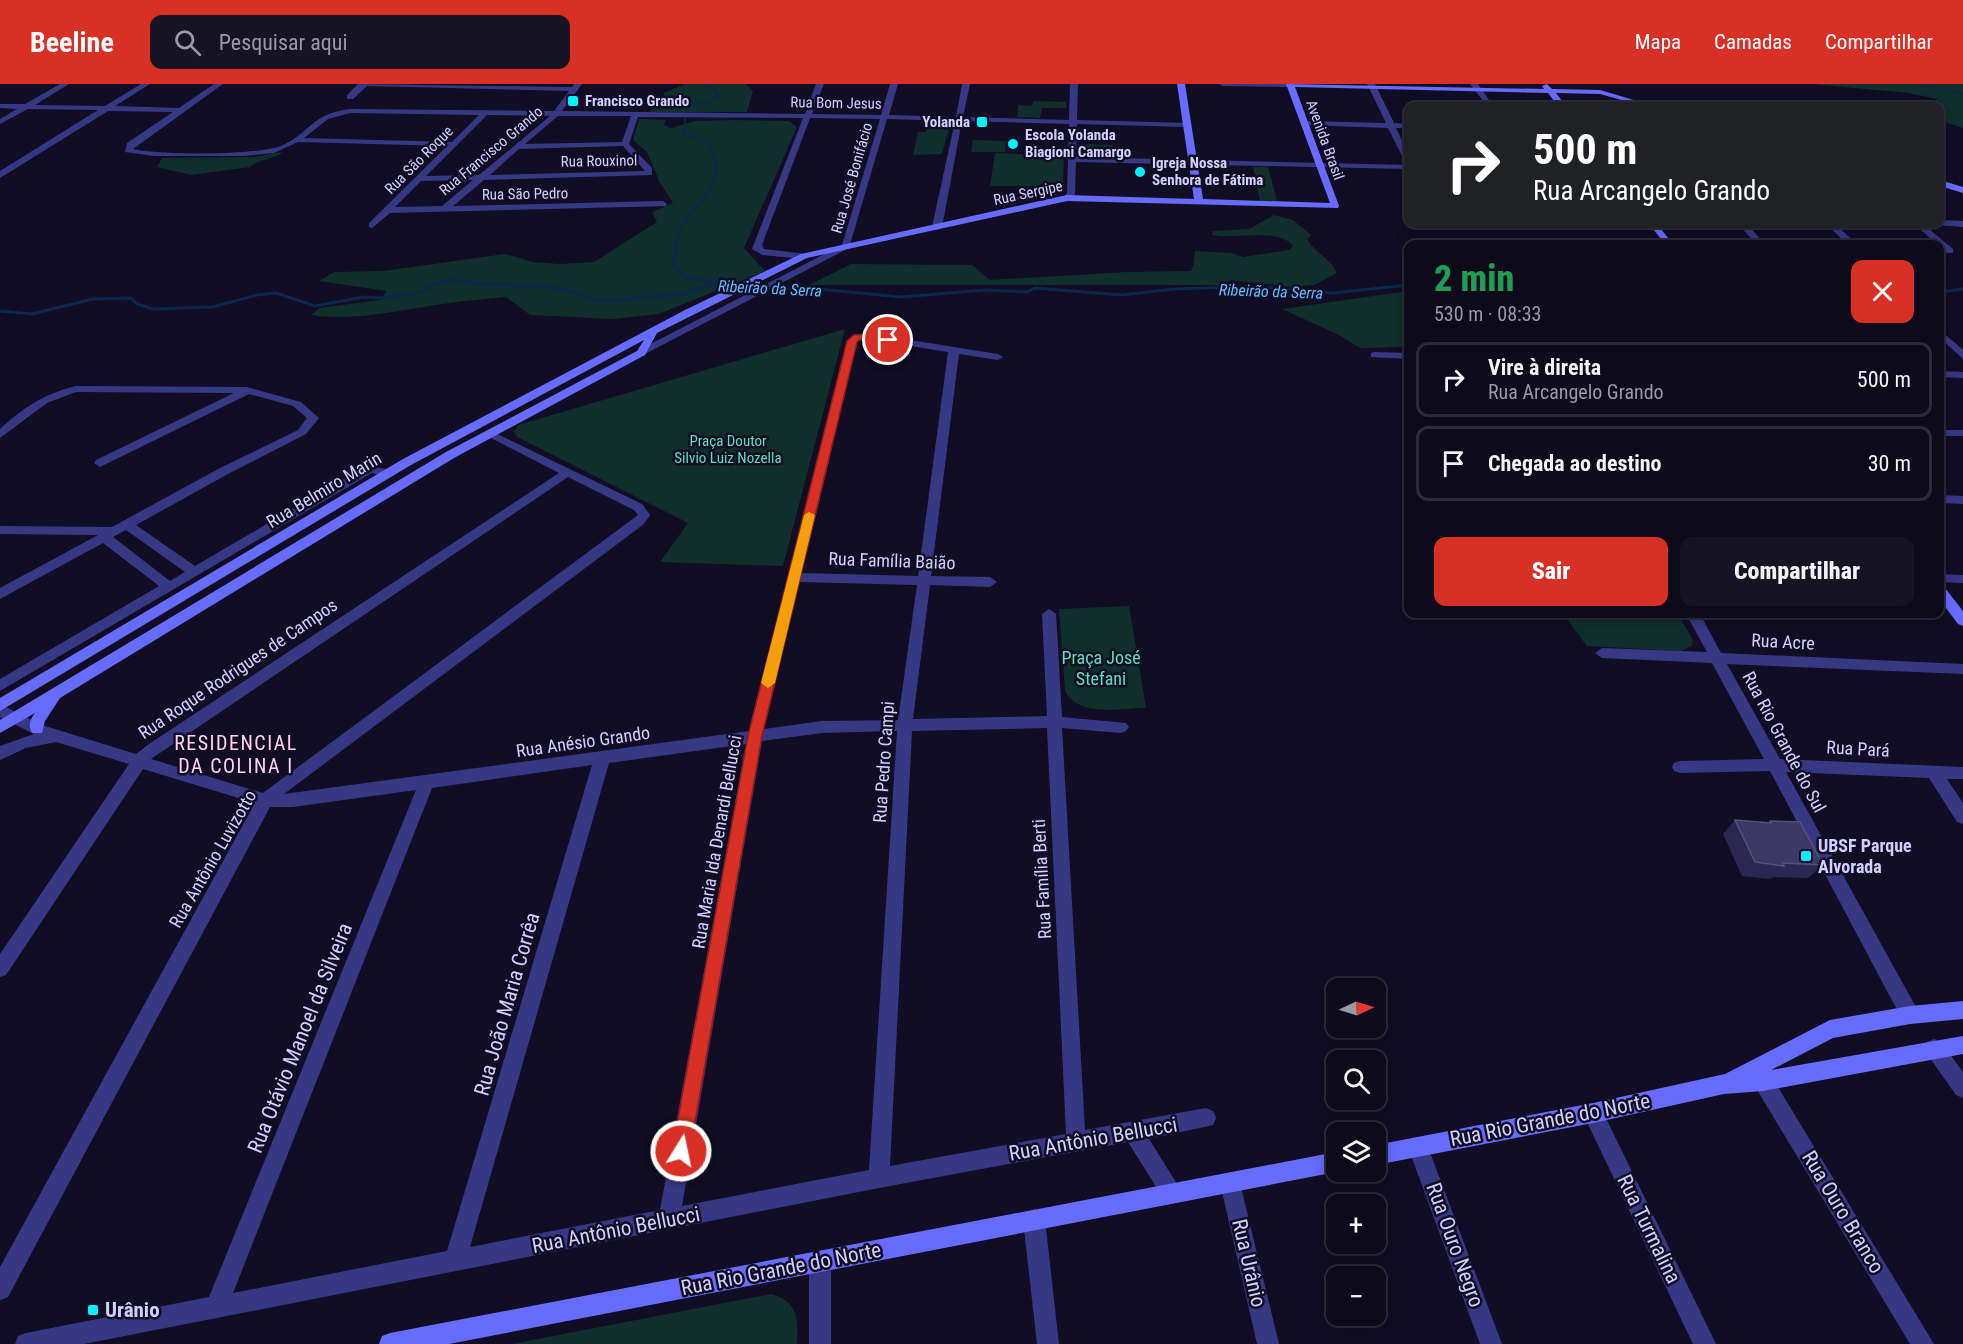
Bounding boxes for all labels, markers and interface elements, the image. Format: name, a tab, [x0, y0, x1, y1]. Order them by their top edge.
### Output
search box	[150, 15, 570, 69]
text: Beeline	[30, 26, 114, 59]
icon: search	[171, 26, 204, 59]
text: Pesquisar aqui	[219, 30, 347, 55]
text: Mapa	[1635, 30, 1681, 54]
text: Camadas	[1714, 30, 1792, 54]
text: Compartilhar	[1825, 30, 1933, 54]
place label: Francisco Grando	[585, 92, 689, 110]
street label: Rua Bom Jesus	[790, 93, 882, 113]
marker: Francisco Grando	[566, 94, 580, 108]
street label: Avenida Brasil	[1302, 98, 1348, 182]
street label: Rua Francisco Grando	[436, 103, 546, 199]
place label: Yolanda	[922, 113, 970, 131]
marker: Yolanda	[975, 115, 989, 129]
street label: Rua José Bonifácio	[828, 121, 876, 235]
street label: Rua São Roque	[381, 122, 457, 198]
text: 500 m	[1533, 125, 1638, 174]
place label: Escola Yolanda Biagioni Camargo	[1025, 126, 1131, 161]
icon: right	[1434, 126, 1512, 204]
marker: Escola Yolanda Biagioni Camargo	[1006, 137, 1020, 151]
street label: Rua Rouxinol	[560, 151, 638, 171]
place label: Igreja Nossa Senhora de Fátima	[1152, 154, 1263, 189]
marker: Igreja Nossa Senhora de Fátima	[1133, 165, 1147, 179]
text: Rua Arcangelo Grando	[1533, 175, 1770, 207]
street label: Rua Sergipe	[992, 177, 1064, 209]
street label: Rua São Pedro	[482, 184, 568, 204]
text: 2 min	[1434, 258, 1514, 300]
button: close	[1851, 260, 1914, 323]
water label: Ribeirão da Serra	[717, 276, 823, 301]
water label: Ribeirão da Serra	[1219, 280, 1323, 303]
text: 530 m · 08:33	[1434, 302, 1541, 326]
pin	[862, 314, 913, 365]
icon: arrive	[871, 323, 904, 356]
text: Vire à direita	[1488, 355, 1601, 380]
icon: right	[1437, 363, 1470, 396]
text: 500 m	[1857, 367, 1911, 392]
text: Rua Arcangelo Grando	[1488, 380, 1664, 404]
park label: Praça Doutor Silvio Luiz Nozella	[674, 432, 782, 467]
street label: Rua Belmiro Marin	[263, 447, 385, 532]
icon: arrive	[1437, 447, 1470, 480]
text: Chegada ao destino	[1488, 451, 1662, 476]
text: 30 m	[1868, 451, 1911, 476]
button: Sair	[1434, 537, 1668, 606]
button: Compartilhar	[1680, 537, 1914, 606]
street label: Rua Família Baião	[828, 548, 956, 573]
street label: Rua Roque Rodrigues de Campos	[134, 594, 341, 743]
street label: Rua Acre	[1751, 629, 1815, 654]
park label: Praça José Stefani	[1061, 647, 1141, 689]
street label: Rua Rio Grande do Sul	[1738, 668, 1831, 816]
street label: Rua Pedro Campi	[869, 700, 898, 824]
street label: Rua Anésio Grando	[515, 722, 651, 761]
district label: RESIDENCIAL DA COLINA I	[174, 731, 298, 778]
street label: Rua Maria Ida Denardi Bellucci	[687, 734, 746, 950]
street label: Rua Pará	[1826, 736, 1890, 761]
street label: Rua Antônio Luvizotto	[165, 786, 260, 931]
street label: Rua Família Berti	[1028, 818, 1055, 940]
place label: UBSF Parque Alvorada	[1818, 835, 1912, 877]
marker: UBSF Parque Alvorada	[1799, 849, 1813, 863]
street label: Rua João Maria Corrêa	[469, 910, 545, 1098]
street label: Rua Otávio Manoel da Silveira	[243, 920, 357, 1156]
north arrow	[1326, 978, 1386, 1038]
map controls	[1326, 978, 1386, 1326]
button: search	[1326, 1050, 1386, 1110]
street label: Rua Rio Grande do Norte	[1448, 1089, 1652, 1151]
street label: Rua Antônio Bellucci	[1007, 1112, 1179, 1166]
position arrow	[649, 1119, 713, 1183]
button: layers	[1326, 1122, 1386, 1182]
street label: Rua Ouro Branco	[1797, 1146, 1889, 1278]
street label: Rua Turmalina	[1612, 1171, 1686, 1287]
street label: Rua Ouro Negro	[1421, 1180, 1489, 1310]
button: +	[1326, 1194, 1386, 1254]
street label: Rua Antônio Bellucci	[530, 1202, 702, 1258]
street label: Rua Urânio	[1227, 1217, 1271, 1309]
street label: Rua Rio Grande do Norte	[679, 1238, 883, 1300]
button: −	[1326, 1266, 1386, 1326]
place label: Urânio	[105, 1298, 160, 1322]
marker: Urânio	[86, 1303, 100, 1317]

